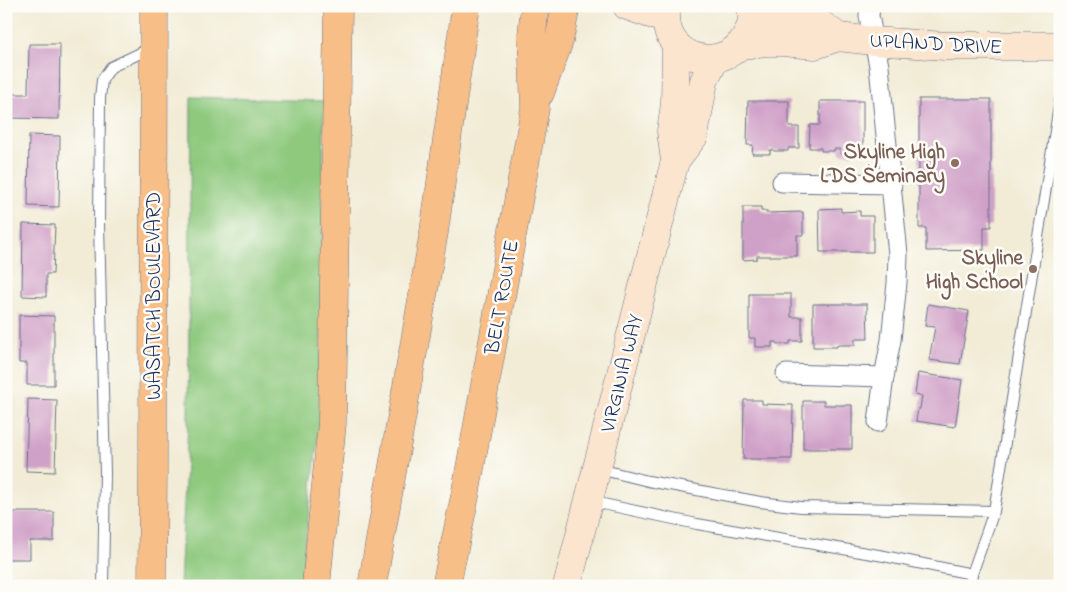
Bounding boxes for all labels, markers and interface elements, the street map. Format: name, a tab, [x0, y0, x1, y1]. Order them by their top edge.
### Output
street label: UPLAND DRIVE	[869, 27, 1003, 63]
place label: Skyline High LDS Seminary	[820, 138, 945, 194]
marker: Skyline High LDS Seminary	[949, 157, 961, 169]
street label: WASATCH BOULEVARD	[140, 192, 170, 400]
street label: BELT ROUTE	[478, 238, 528, 358]
place label: Skyline High School	[926, 244, 1024, 300]
marker: Skyline High School	[1027, 263, 1039, 275]
street label: VIRGINIA WAY	[594, 311, 652, 437]

